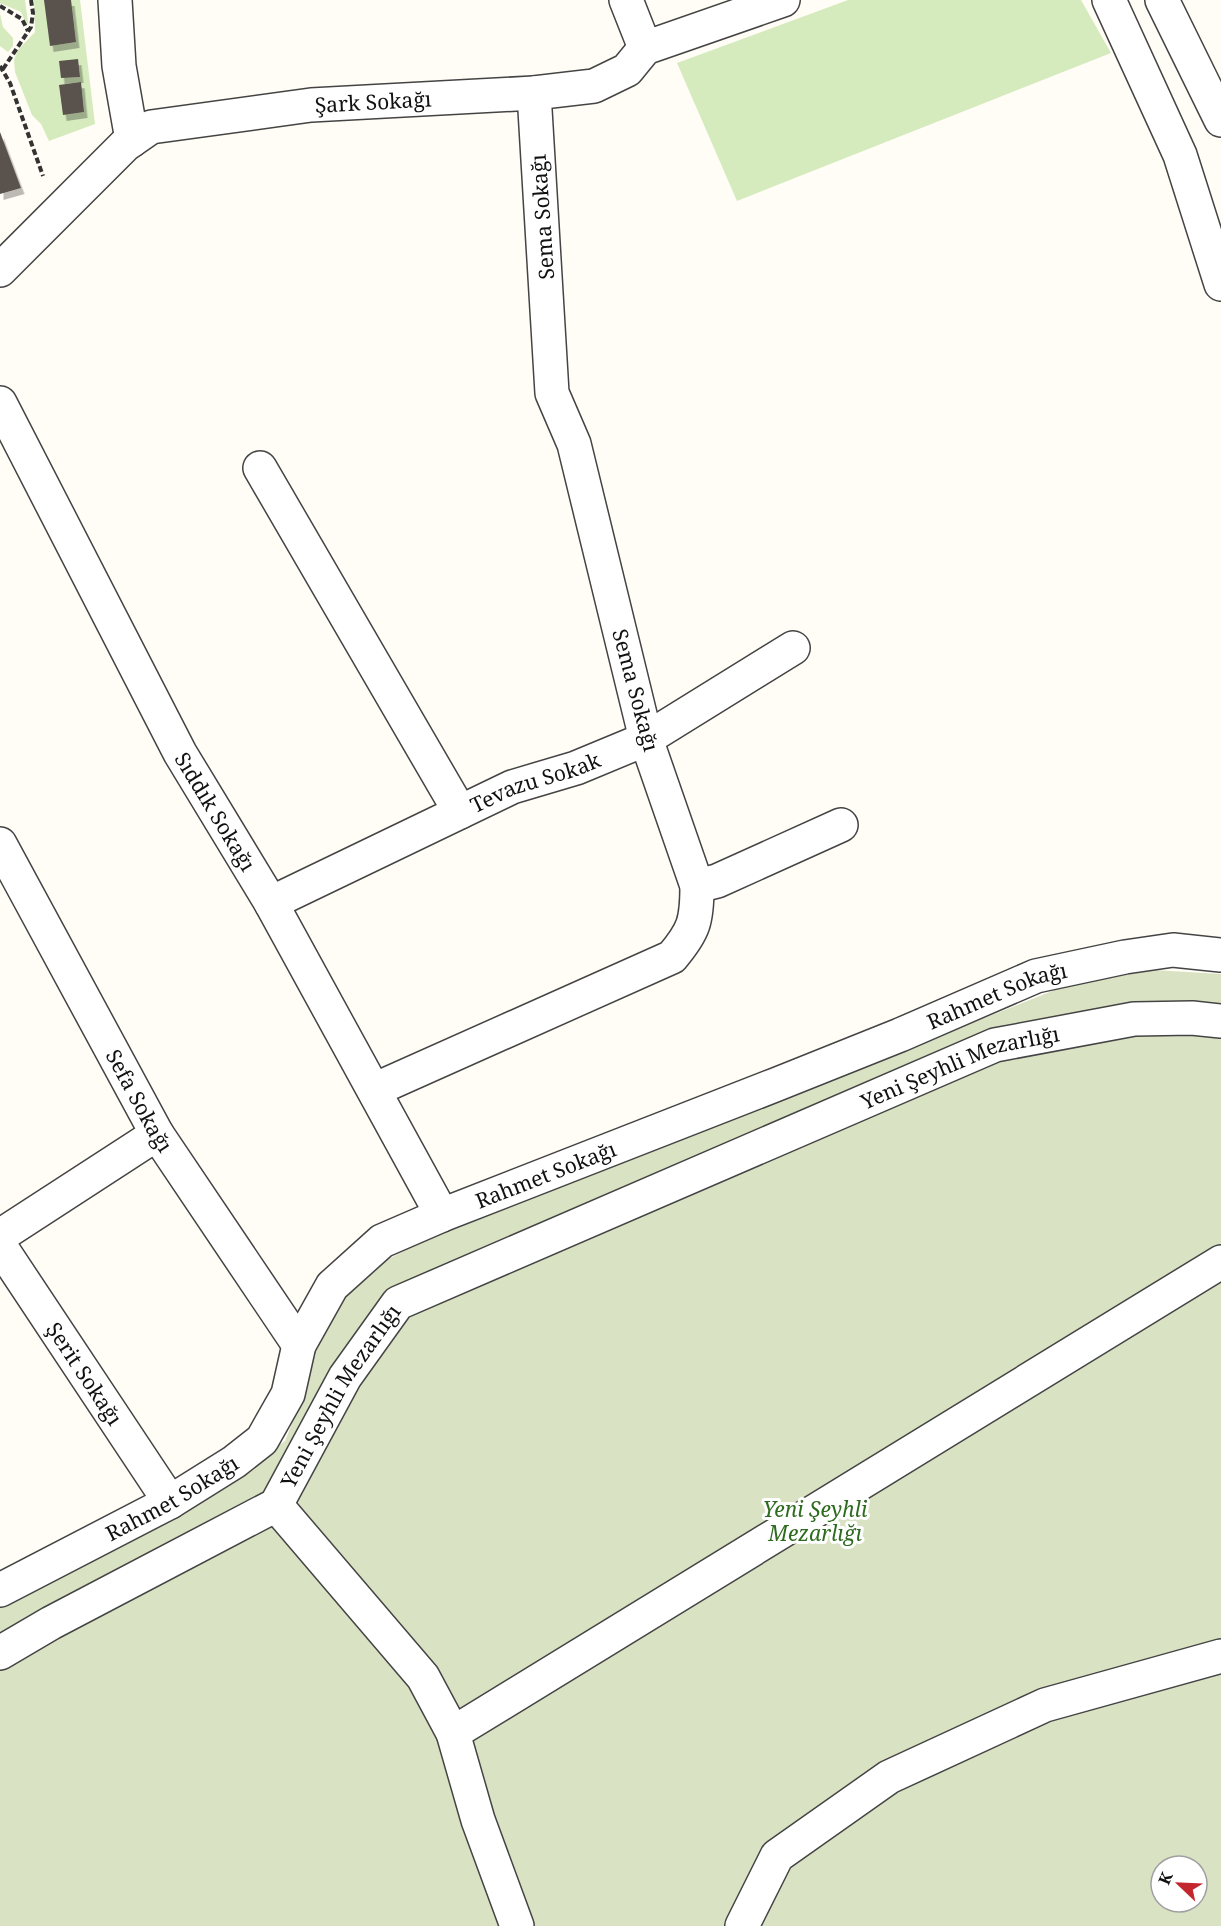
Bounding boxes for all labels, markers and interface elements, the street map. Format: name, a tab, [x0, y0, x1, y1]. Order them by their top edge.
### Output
street label: Şark Sokağı	[314, 85, 432, 119]
street label: Sema Sokağı	[524, 153, 560, 281]
street label: Sema Sokağı	[606, 626, 666, 754]
street label: Tevazu Sokak	[466, 745, 605, 819]
street label: Sıddık Sokağı	[169, 747, 262, 876]
street label: Rahmet Sokağı	[923, 956, 1070, 1036]
street label: Yeni Şeyhli Mezarlığı	[855, 1019, 1062, 1116]
street label: Sefa Sokağı	[100, 1044, 179, 1158]
street label: Rahmet Sokağı	[471, 1134, 620, 1215]
street label: Yeni Şeyhli Mezarlığı	[274, 1298, 407, 1493]
street label: Şerit Sokağı	[40, 1317, 129, 1431]
street label: Rahmet Sokağı	[101, 1449, 244, 1547]
park label: Yeni Şeyhli Mezarlığı	[763, 1495, 868, 1547]
north arrow	[1149, 1854, 1209, 1914]
text: K	[1153, 1868, 1178, 1888]

